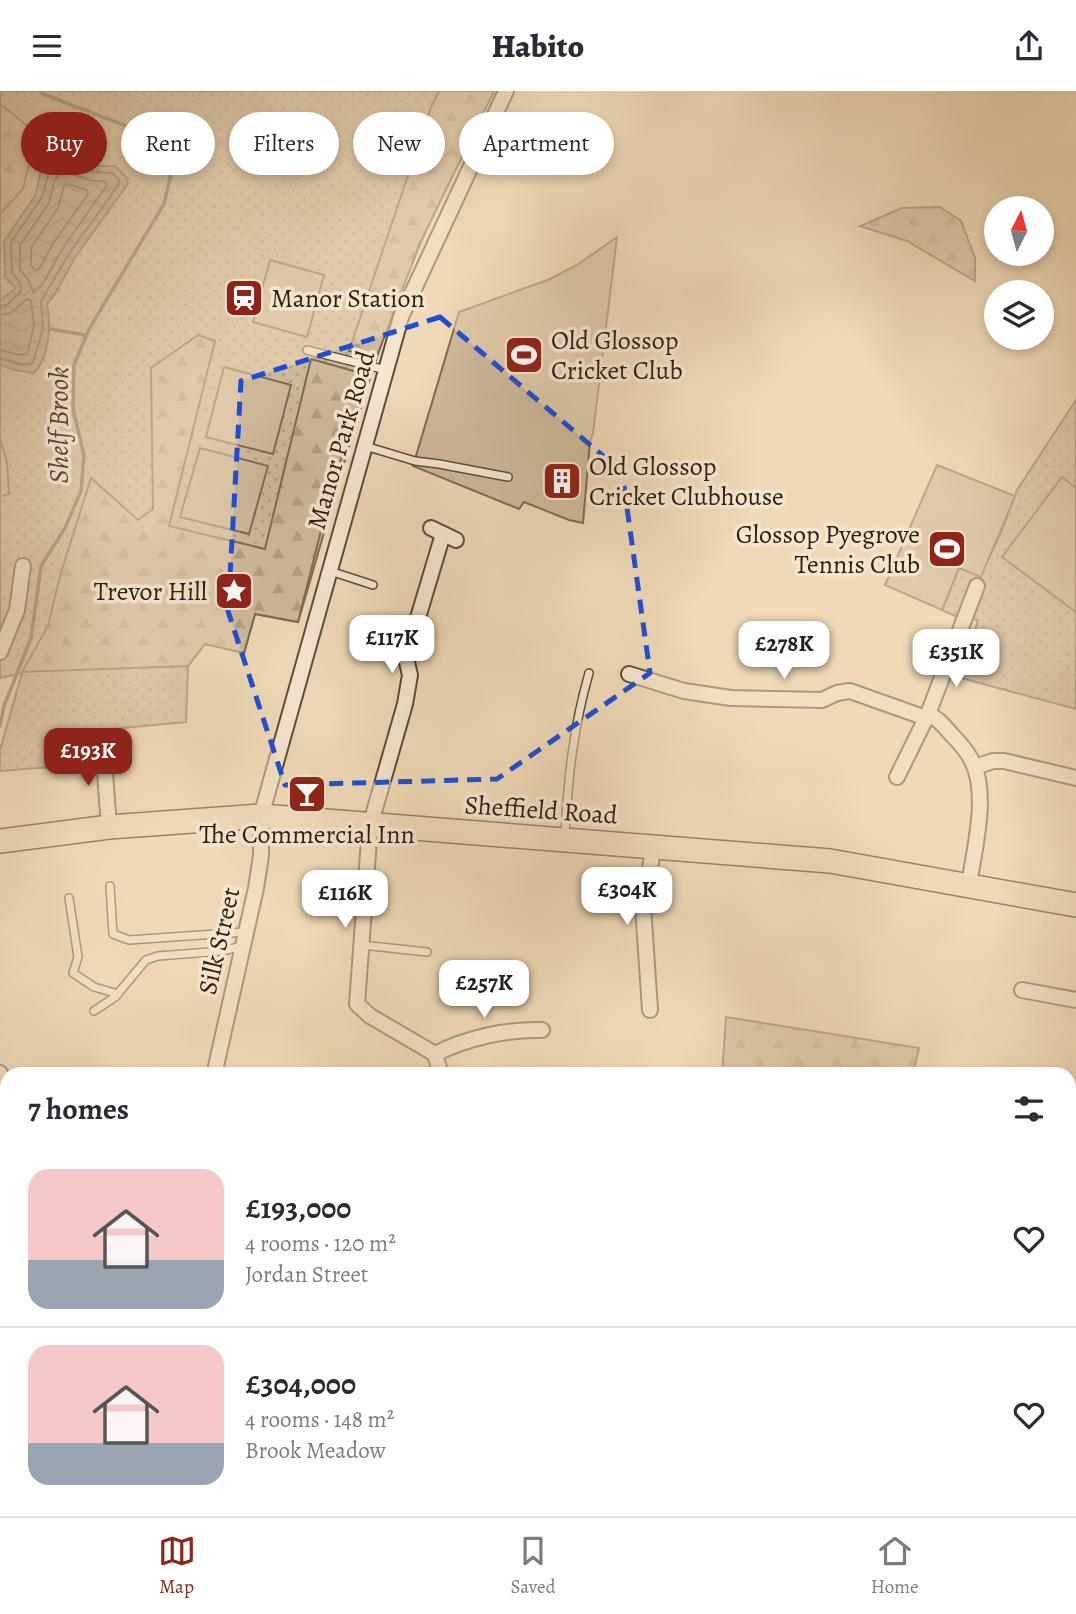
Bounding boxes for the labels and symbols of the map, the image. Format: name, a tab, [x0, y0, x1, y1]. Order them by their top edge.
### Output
north arrow	[984, 196, 1054, 266]
station icon: Manor Station	[223, 277, 265, 319]
place label: Manor Station	[271, 281, 425, 316]
place label: Old Glossop Cricket Club	[551, 323, 683, 388]
sports icon: Old Glossop Cricket Club	[503, 334, 545, 376]
street label: Manor Park Road	[299, 347, 383, 533]
water label: Shelf Brook	[40, 367, 78, 483]
place label: Old Glossop Cricket Clubhouse	[589, 449, 784, 514]
building icon: Old Glossop Cricket Clubhouse	[541, 460, 583, 502]
place label: Glossop Pyegrove Tennis Club	[736, 517, 920, 582]
sports icon: Glossop Pyegrove Tennis Club	[926, 528, 968, 570]
place icon: Trevor Hill	[213, 570, 255, 612]
place label: Trevor Hill	[94, 574, 207, 609]
pin: £117K	[343, 615, 441, 675]
pin: £278K	[735, 621, 833, 681]
pin: £351K	[907, 629, 1005, 689]
pin: £193K	[39, 729, 137, 788]
bar icon: The Commercial Inn	[286, 773, 328, 815]
street label: Sheffield Road	[463, 787, 619, 833]
place label: The Commercial Inn	[199, 817, 415, 852]
pin: £304K	[578, 867, 676, 927]
pin: £116K	[296, 871, 394, 930]
street label: Silk Street	[190, 883, 248, 998]
pin: £257K	[435, 961, 533, 1020]

